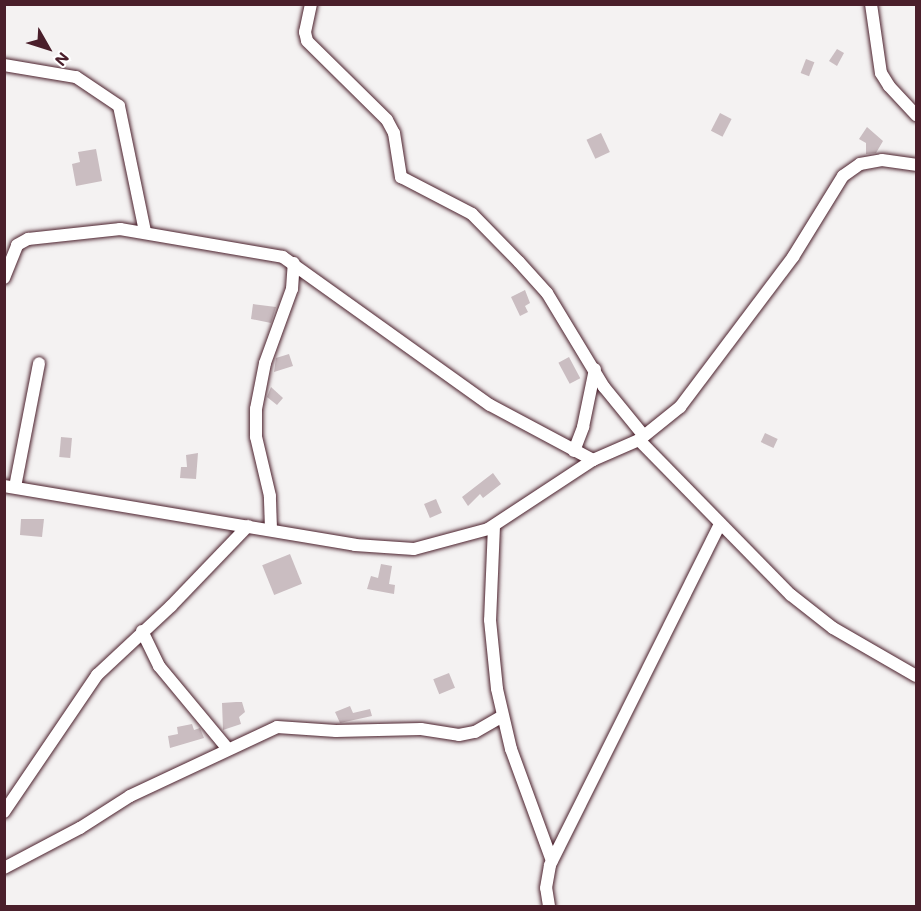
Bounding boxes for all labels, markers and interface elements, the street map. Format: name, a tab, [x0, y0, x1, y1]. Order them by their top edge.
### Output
north arrow	[18, 18, 78, 78]
text: N	[50, 48, 74, 71]

